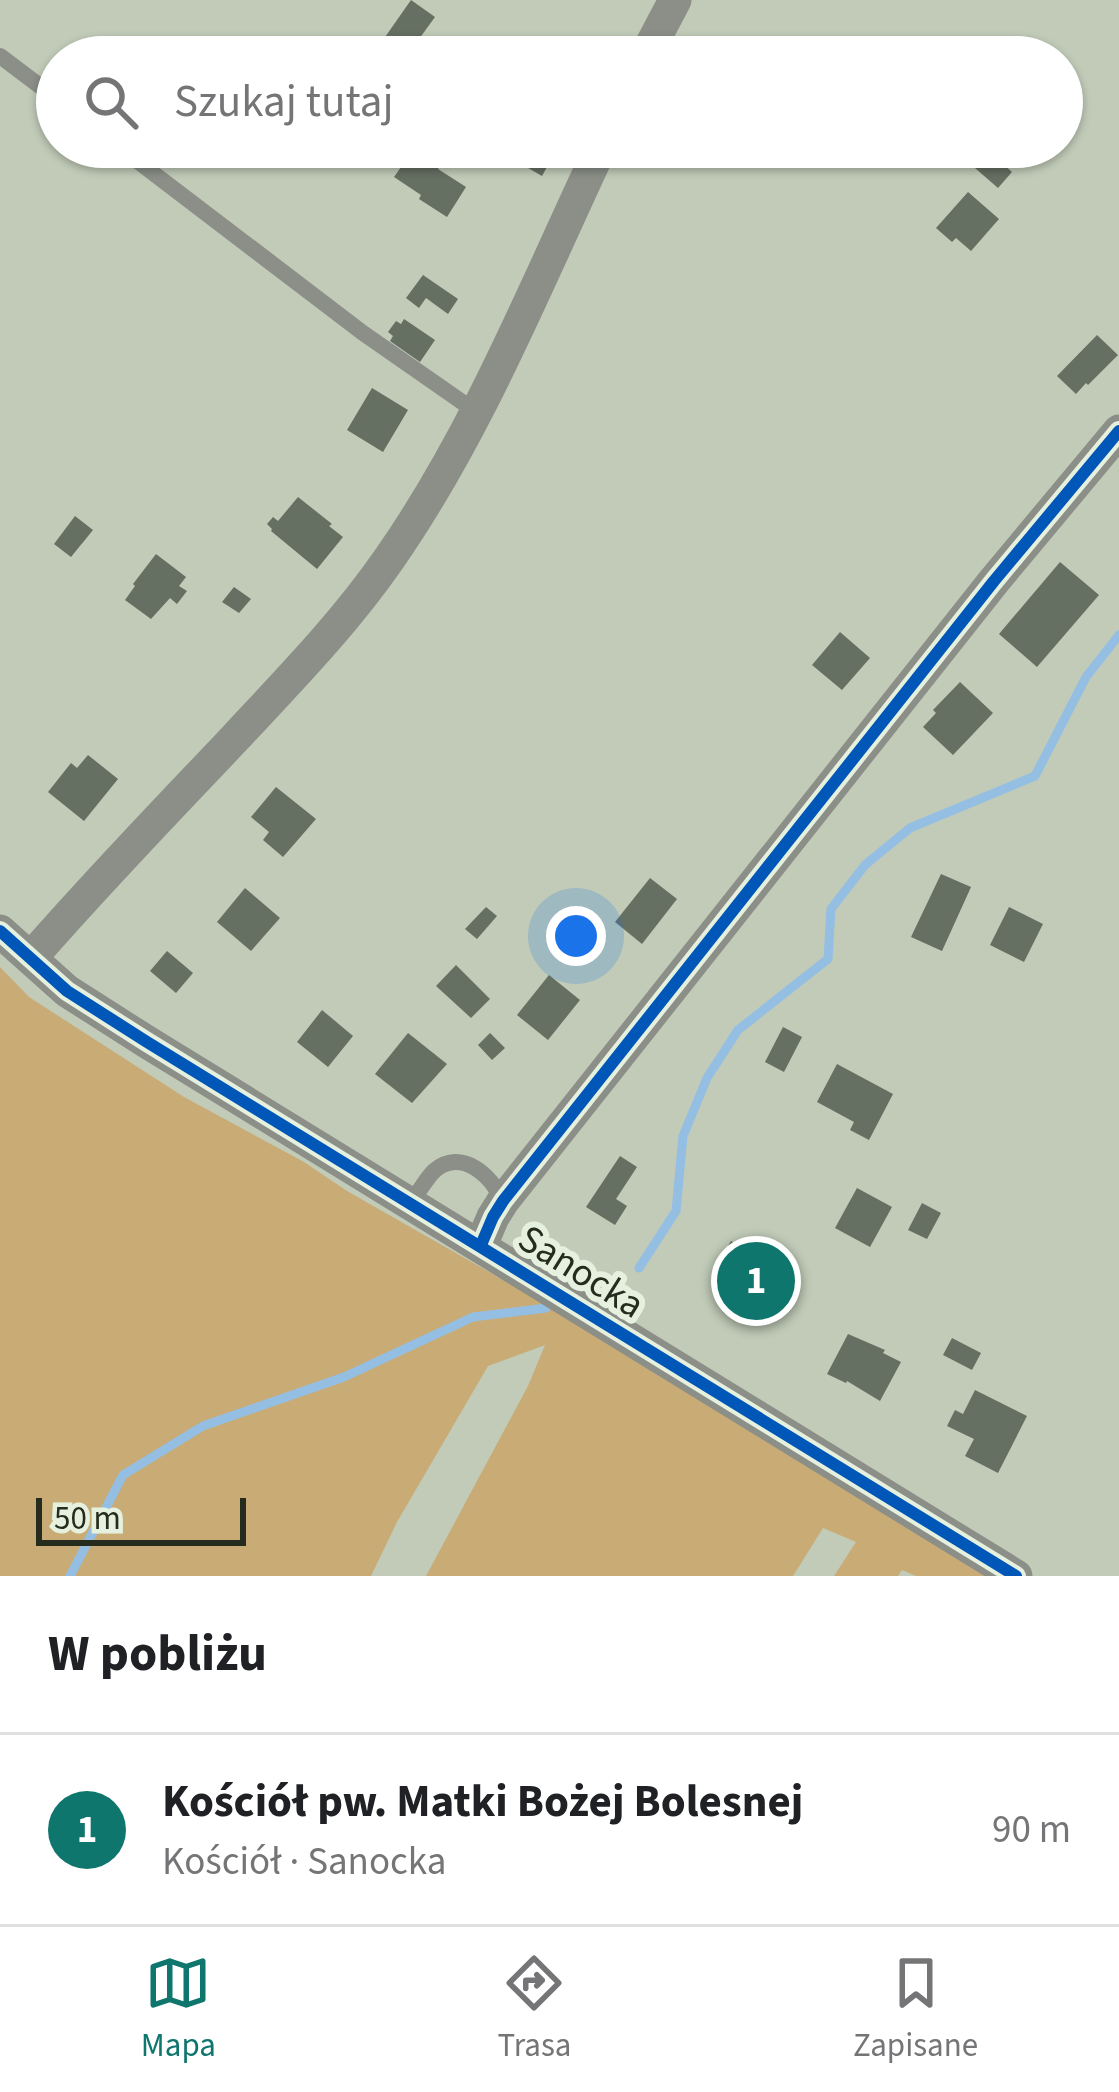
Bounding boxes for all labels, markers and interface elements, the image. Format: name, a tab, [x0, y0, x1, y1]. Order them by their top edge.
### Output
search box	[36, 36, 1083, 168]
icon: search	[78, 69, 144, 135]
text: Szukaj tutaj	[174, 70, 394, 134]
your location	[546, 906, 606, 966]
street label: Sanocka	[507, 1211, 655, 1333]
pin: 1	[717, 1236, 795, 1326]
scale bar	[36, 1492, 246, 1545]
text: 50 m	[54, 1495, 121, 1542]
text: W pobliżu	[48, 1618, 267, 1690]
text: Kościół pw. Matki Bożej Bolesnej	[162, 1770, 803, 1834]
text: 1	[77, 1802, 97, 1858]
text: 90 m	[992, 1802, 1071, 1858]
text: Kościół · Sanocka	[162, 1834, 446, 1890]
tab: Mapa	[141, 1950, 216, 2069]
tab: Trasa	[497, 1950, 571, 2069]
tab: Zapisane	[853, 1950, 978, 2069]

